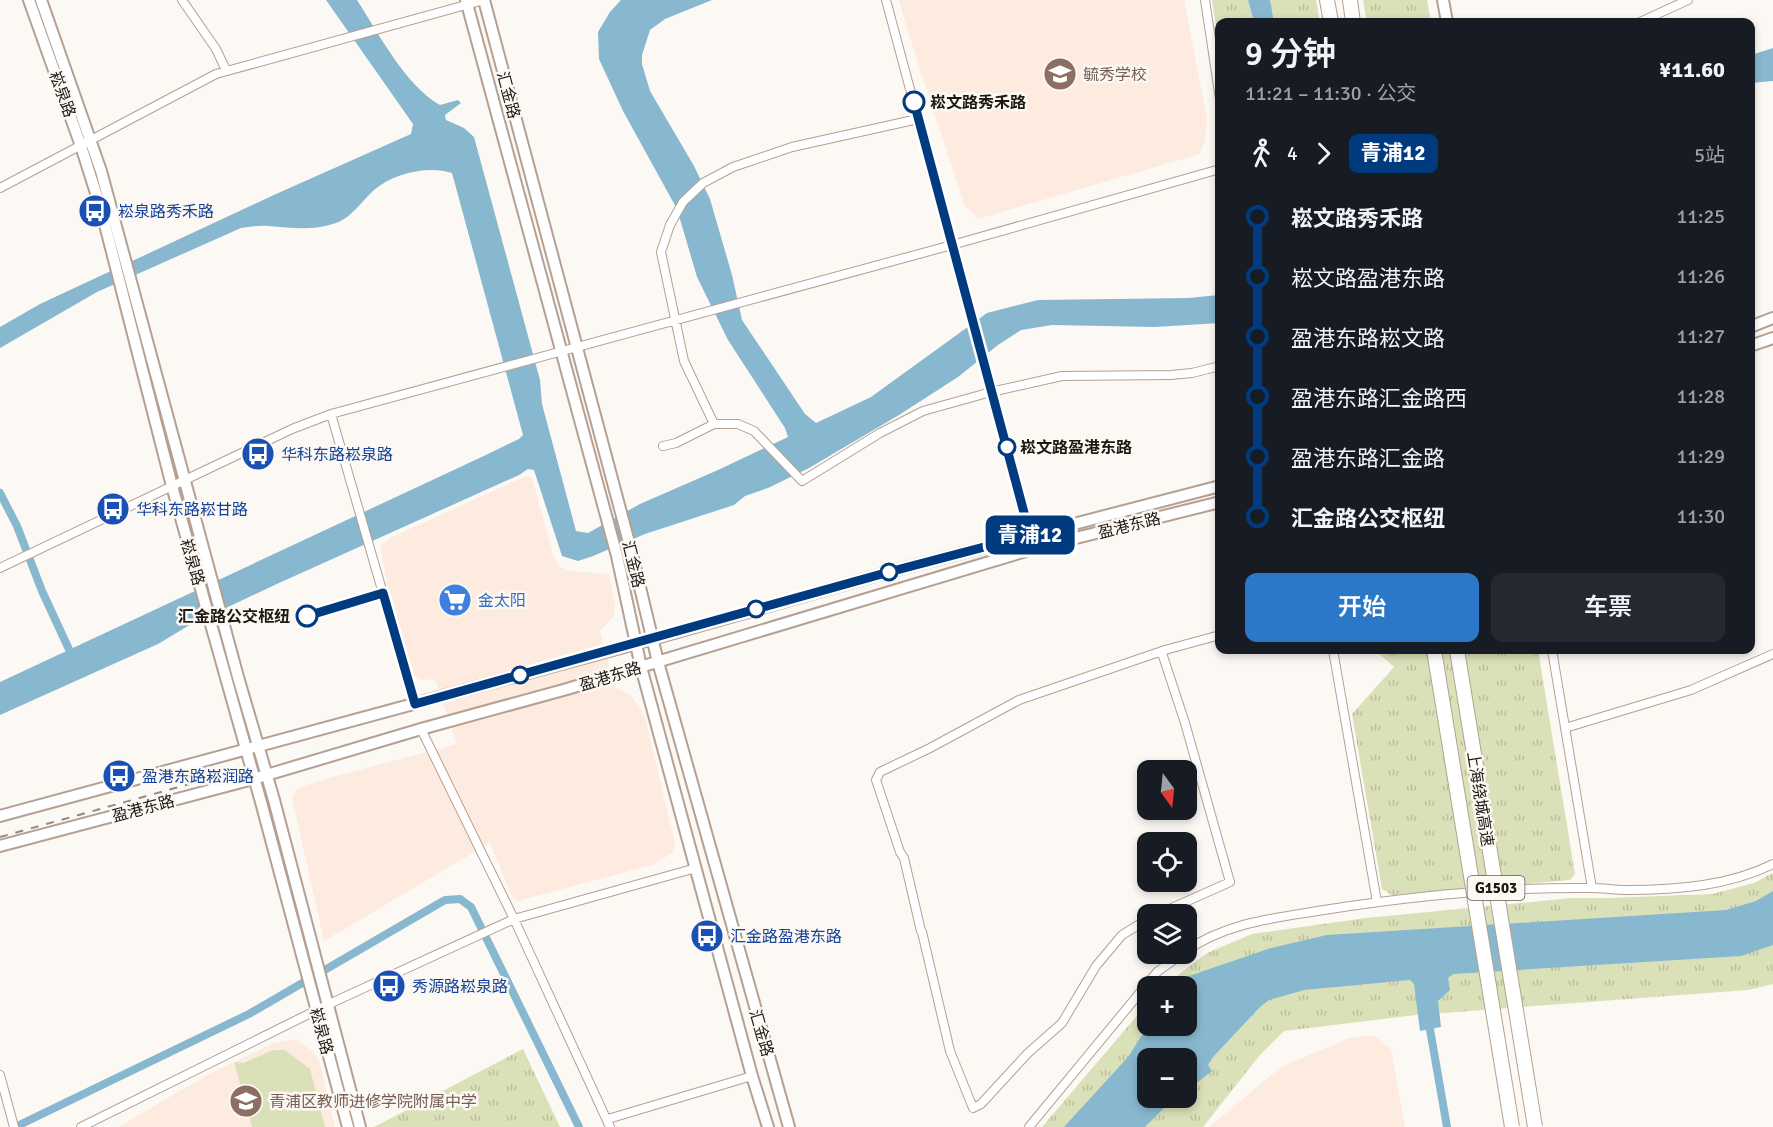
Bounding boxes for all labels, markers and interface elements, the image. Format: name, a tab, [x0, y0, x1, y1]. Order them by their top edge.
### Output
text: 9 分钟	[1245, 34, 1336, 75]
school or university icon: 毓秀学校	[1042, 56, 1078, 92]
text: ¥11.60	[1659, 56, 1725, 83]
place label: 毓秀学校	[1083, 65, 1147, 85]
street label: 崧泉路	[44, 68, 80, 120]
street label: 汇金路	[492, 69, 524, 121]
text: 11:21 – 11:30 · 公交	[1245, 81, 1416, 106]
marker: 崧文路秀禾路	[903, 91, 925, 113]
place label: 崧文路秀禾路	[930, 93, 1026, 113]
icon: walk	[1245, 137, 1278, 170]
icon: forward	[1307, 137, 1340, 170]
text: 青浦12	[1361, 140, 1426, 166]
text: 4	[1287, 141, 1298, 166]
text: 5站	[1694, 143, 1725, 168]
bus stop icon: 崧泉路秀禾路	[77, 193, 113, 229]
place label: 崧泉路秀禾路	[118, 202, 214, 222]
text: 11:25	[1676, 204, 1725, 229]
text: 崧文路秀禾路	[1291, 205, 1423, 232]
text: 11:26	[1676, 264, 1725, 289]
text: 崧文路盈港东路	[1291, 265, 1445, 292]
text: 11:27	[1676, 324, 1725, 349]
text: 盈港东路崧文路	[1291, 325, 1445, 352]
text: 11:28	[1676, 384, 1725, 409]
text: 盈港东路汇金路西	[1291, 385, 1467, 412]
bus stop icon: 华科东路崧泉路	[240, 436, 276, 472]
marker: 崧文路盈港东路	[998, 438, 1016, 456]
place label: 崧文路盈港东路	[1020, 438, 1132, 458]
text: 11:29	[1676, 444, 1725, 469]
place label: 华科东路崧泉路	[281, 445, 393, 465]
text: 盈港东路汇金路	[1291, 445, 1445, 472]
bus stop icon: 华科东路崧甘路	[95, 491, 131, 527]
place label: 华科东路崧甘路	[136, 500, 248, 520]
text: 11:30	[1676, 504, 1725, 529]
text: 汇金路公交枢纽	[1291, 505, 1445, 532]
street label: 盈港东路	[1096, 509, 1163, 543]
line badge: 青浦12	[988, 516, 1072, 554]
text: 青浦12	[998, 522, 1062, 548]
street label: 崧泉路	[176, 536, 208, 588]
street label: 汇金路	[618, 539, 649, 590]
unlabelled marker	[880, 563, 898, 581]
button: 开始	[1245, 573, 1479, 642]
button: 车票	[1491, 573, 1725, 642]
supermarket icon: 金太阳	[437, 582, 473, 618]
place label: 金太阳	[478, 591, 526, 611]
unlabelled marker	[747, 600, 765, 618]
marker: 汇金路公交枢纽	[296, 605, 318, 627]
place label: 汇金路公交枢纽	[178, 607, 290, 627]
street label: 盈港东路	[577, 658, 644, 696]
unlabelled marker	[511, 666, 529, 684]
street label: 上海绕城高速	[1463, 750, 1497, 848]
bus stop icon: 盈港东路崧润路	[101, 758, 137, 794]
north arrow	[1137, 760, 1197, 820]
map controls	[1137, 760, 1197, 1108]
place label: 盈港东路崧润路	[142, 767, 254, 787]
street label: 盈港东路	[110, 791, 177, 827]
button: locate	[1137, 832, 1197, 892]
road number: G1503	[1468, 876, 1524, 900]
button: layers	[1137, 904, 1197, 964]
bus stop icon: 汇金路盈港东路	[689, 918, 725, 954]
place label: 汇金路盈港东路	[730, 927, 842, 947]
bus stop icon: 秀源路崧泉路	[371, 968, 407, 1004]
button: +	[1137, 976, 1197, 1036]
place label: 秀源路崧泉路	[412, 977, 508, 997]
street label: 崧泉路	[305, 1005, 337, 1057]
street label: 汇金路	[745, 1007, 777, 1059]
button: −	[1137, 1048, 1197, 1108]
school or university icon: 青浦区教师进修学院附属中学	[228, 1083, 264, 1119]
place label: 青浦区教师进修学院附属中学	[269, 1092, 477, 1112]

